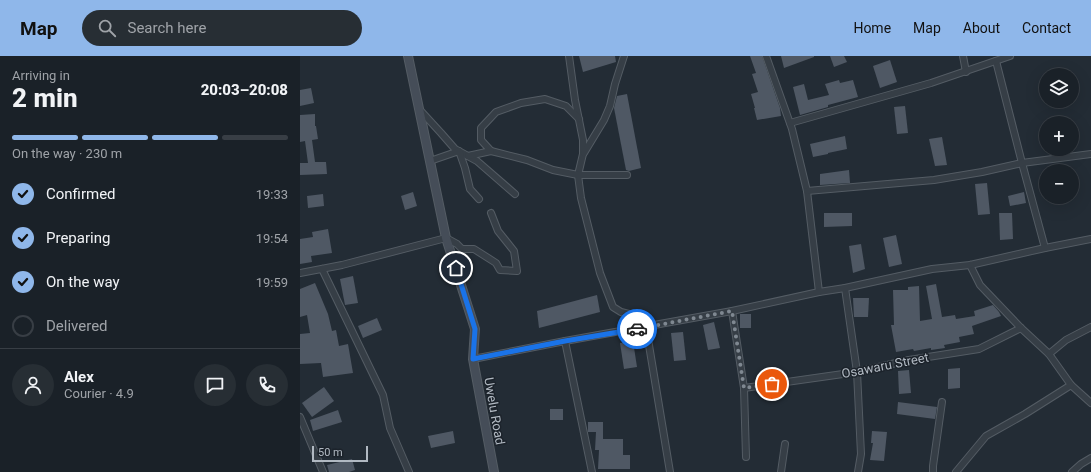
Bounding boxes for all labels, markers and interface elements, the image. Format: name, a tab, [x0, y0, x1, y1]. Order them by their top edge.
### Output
search box	[82, 10, 362, 46]
text: Map	[20, 17, 58, 40]
icon: search	[96, 17, 118, 39]
text: Search here	[128, 19, 206, 37]
text: Home	[853, 20, 891, 36]
text: Map	[913, 20, 941, 36]
text: About	[963, 20, 1000, 36]
text: Contact	[1022, 20, 1071, 36]
text: Arriving in	[12, 68, 70, 83]
map controls	[1039, 68, 1079, 204]
button: layers	[1039, 68, 1079, 108]
text: 20:03–20:08	[201, 81, 288, 99]
text: 2 min	[12, 83, 78, 113]
button: +	[1039, 116, 1079, 156]
text: On the way · 230 m	[12, 146, 122, 161]
button: −	[1039, 164, 1079, 204]
icon: check	[12, 183, 34, 205]
text: Confirmed	[46, 185, 116, 203]
text: 19:33	[256, 187, 288, 202]
icon: check	[12, 227, 34, 249]
text: Preparing	[46, 229, 110, 247]
text: 19:54	[256, 231, 288, 246]
pin	[439, 251, 473, 285]
icon: home	[445, 257, 467, 279]
icon: check	[12, 271, 34, 293]
text: On the way	[46, 273, 120, 291]
text: 19:59	[256, 275, 288, 290]
courier	[617, 309, 657, 349]
text: Delivered	[46, 317, 108, 335]
icon: car	[626, 318, 648, 340]
street label: Osawaru Street	[840, 350, 930, 381]
button: person	[12, 364, 54, 406]
button: chat	[194, 364, 236, 406]
button: phone	[246, 364, 288, 406]
pin	[755, 367, 789, 401]
text: Alex	[64, 368, 94, 386]
icon: bag	[761, 373, 783, 395]
street label: Uwelu Road	[481, 376, 508, 446]
text: Courier · 4.9	[64, 386, 134, 401]
scale bar	[312, 444, 368, 463]
text: 50 m	[318, 446, 343, 459]

